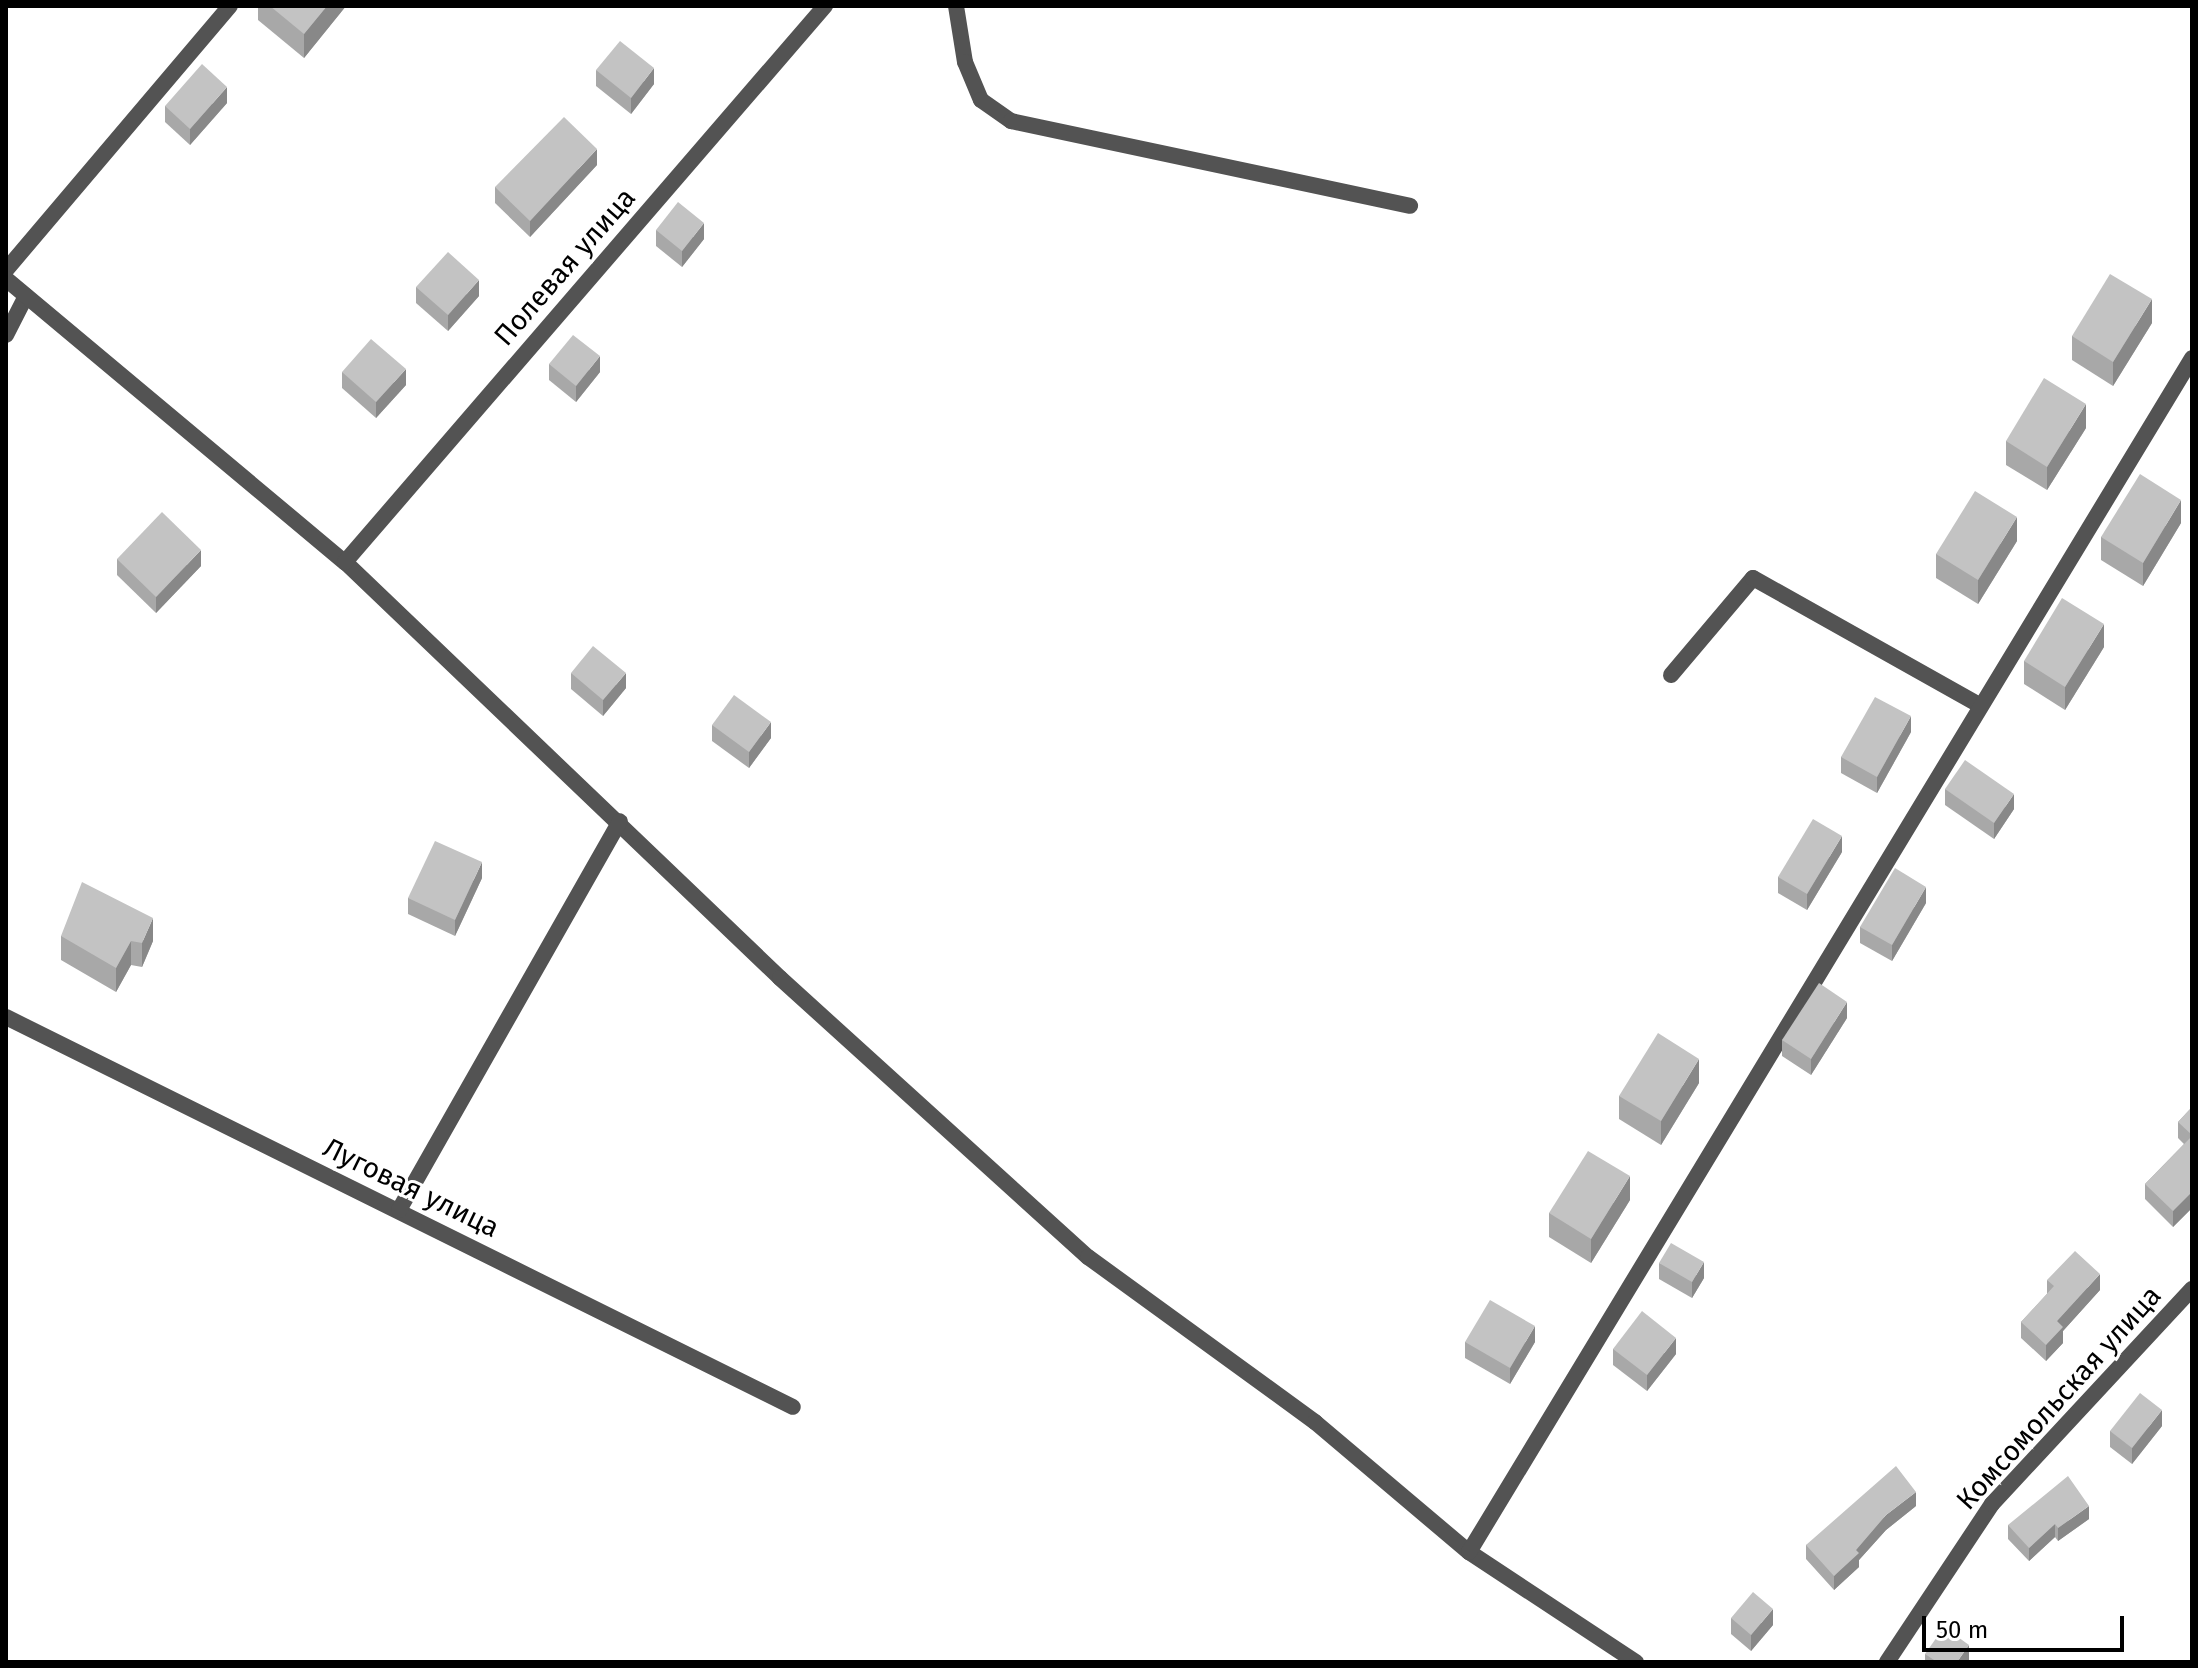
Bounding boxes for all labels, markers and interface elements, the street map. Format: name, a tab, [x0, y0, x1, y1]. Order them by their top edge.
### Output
street label: Полевая улица	[487, 181, 643, 353]
street label: Луговая улица	[318, 1131, 504, 1245]
street label: Комсомольская улица	[1950, 1279, 2168, 1517]
scale bar	[1926, 1600, 2128, 1650]
text: 50 m	[1936, 1616, 1988, 1644]

